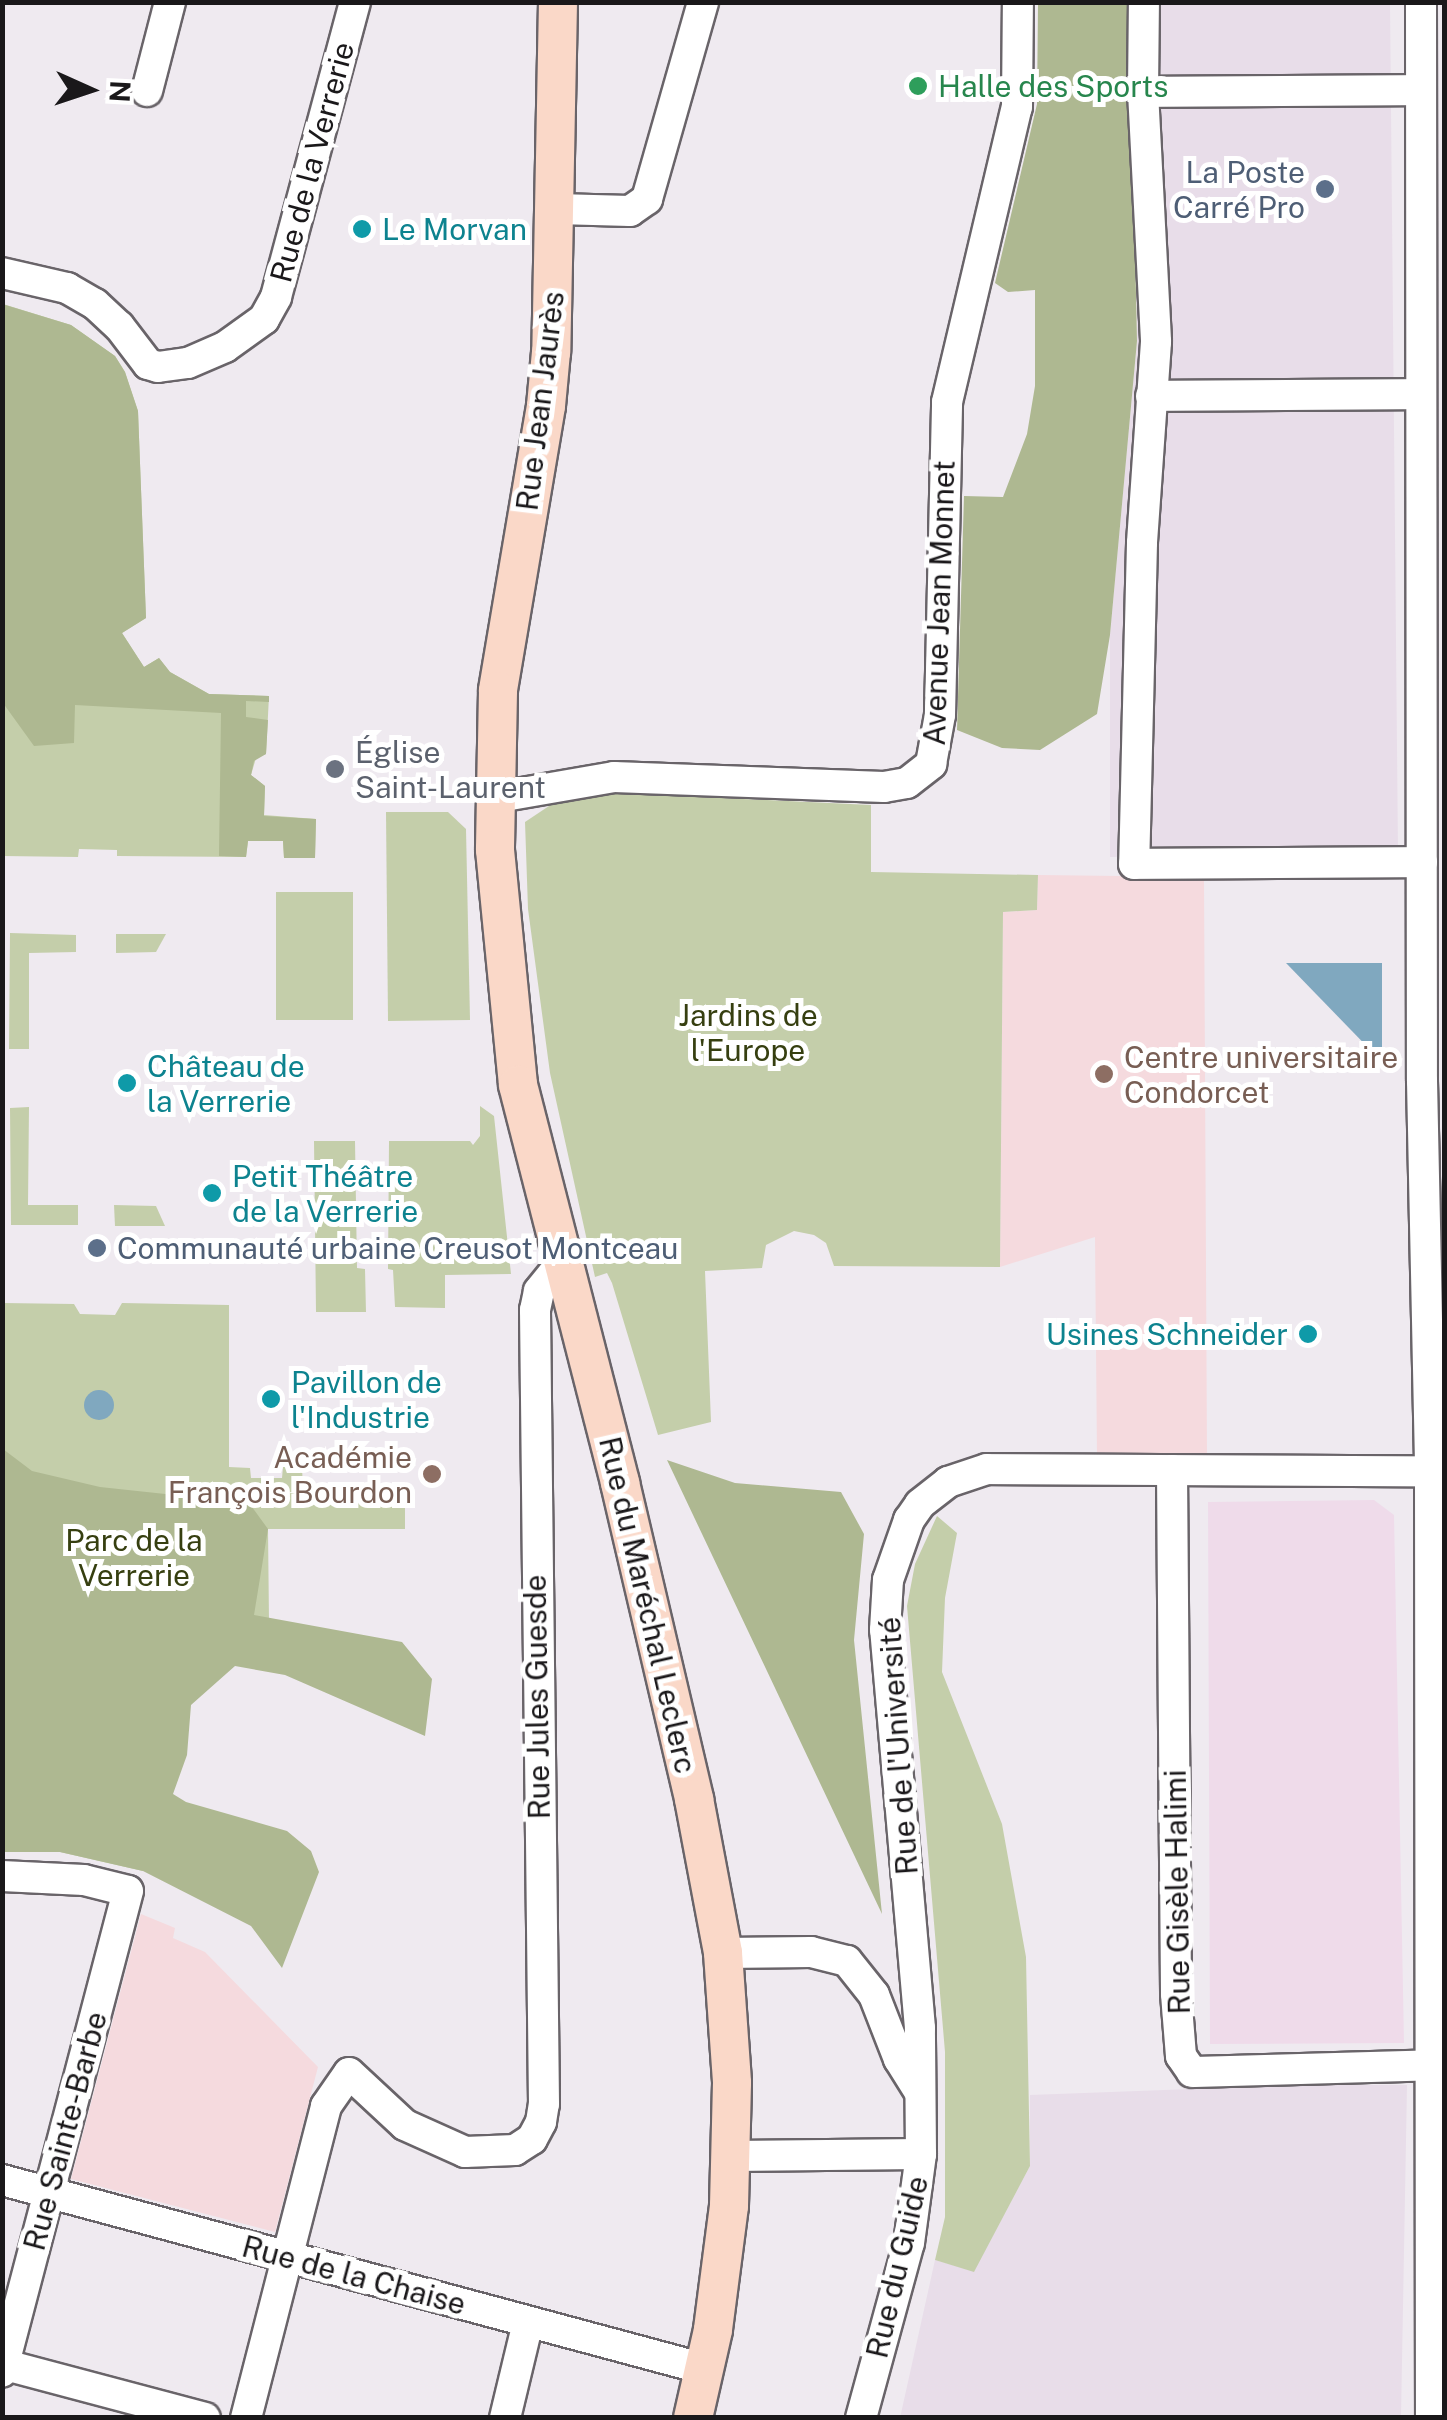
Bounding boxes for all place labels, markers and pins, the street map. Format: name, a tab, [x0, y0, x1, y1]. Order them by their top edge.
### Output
place label: Halle des Sports	[938, 68, 1169, 104]
marker: Halle des Sports	[907, 75, 929, 97]
place label: La Poste Carré Pro	[1173, 154, 1305, 224]
marker: La Poste Carré Pro	[1314, 178, 1336, 200]
place label: Le Morvan	[382, 211, 527, 247]
marker: Le Morvan	[351, 218, 373, 240]
place label: Église Saint-Laurent	[355, 734, 546, 804]
marker: Église Saint-Laurent	[324, 758, 346, 780]
place label: Centre universitaire Condorcet	[1124, 1039, 1398, 1110]
place label: Château de la Verrerie	[147, 1048, 305, 1118]
marker: Centre universitaire Condorcet	[1093, 1063, 1115, 1085]
marker: Château de la Verrerie	[116, 1072, 138, 1094]
place label: Petit Théâtre de la Verrerie	[232, 1158, 419, 1228]
marker: Petit Théâtre de la Verrerie	[201, 1182, 223, 1204]
place label: Communauté urbaine Creusot Montceau	[117, 1230, 679, 1266]
marker: Communauté urbaine Creusot Montceau	[86, 1237, 108, 1259]
place label: Usines Schneider	[1046, 1316, 1288, 1352]
marker: Usines Schneider	[1297, 1323, 1319, 1345]
place label: Pavillon de l'Industrie	[291, 1364, 442, 1434]
marker: Pavillon de l'Industrie	[260, 1388, 282, 1410]
place label: Académie François Bourdon	[168, 1439, 412, 1510]
marker: Académie François Bourdon	[421, 1463, 443, 1485]

